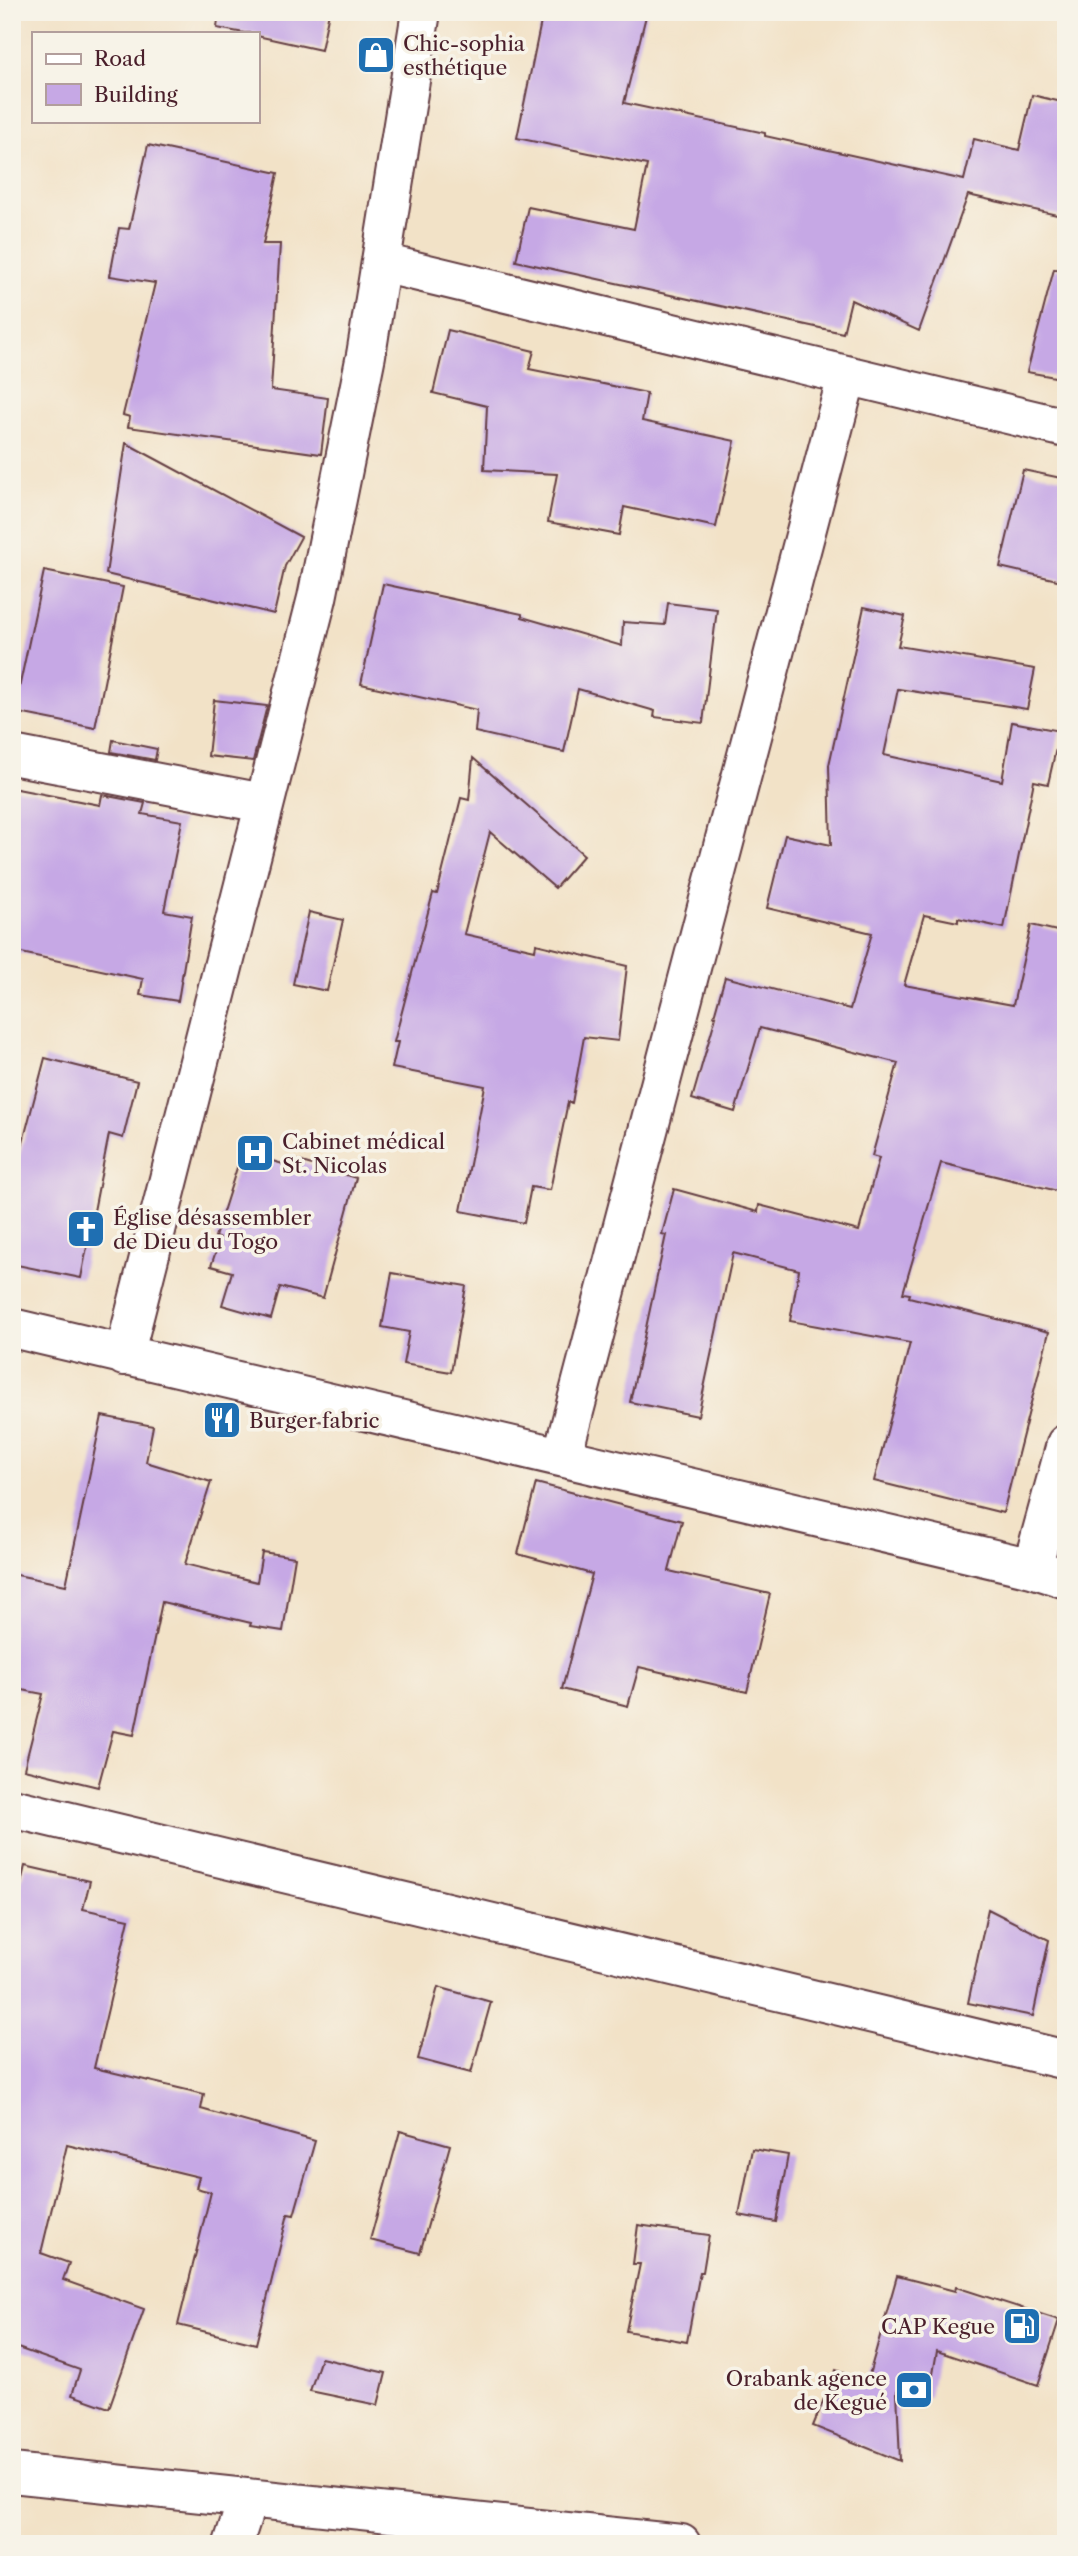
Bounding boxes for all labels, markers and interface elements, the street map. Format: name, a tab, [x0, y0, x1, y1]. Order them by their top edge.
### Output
place label: Chic-sophia esthétique	[403, 31, 526, 80]
legend	[32, 32, 259, 122]
shop icon: Chic-sophia esthétique	[355, 34, 397, 76]
text: Road	[94, 46, 146, 71]
text: Building	[94, 82, 179, 107]
place label: Cabinet médical St. Nicolas	[282, 1129, 445, 1178]
hospital icon: Cabinet médical St. Nicolas	[234, 1132, 276, 1174]
place label: Église désassembler de Dieu du Togo	[113, 1205, 312, 1254]
church icon: Église désassembler de Dieu du Togo	[65, 1208, 107, 1250]
restaurant icon: Burger fabric	[201, 1399, 243, 1441]
place label: Burger fabric	[249, 1408, 380, 1433]
fuel station icon: CAP Kegue	[1001, 2305, 1043, 2347]
place label: CAP Kegue	[881, 2314, 995, 2339]
place label: Orabank agence de Kegué	[726, 2366, 887, 2415]
bank icon: Orabank agence de Kegué	[893, 2369, 935, 2411]

